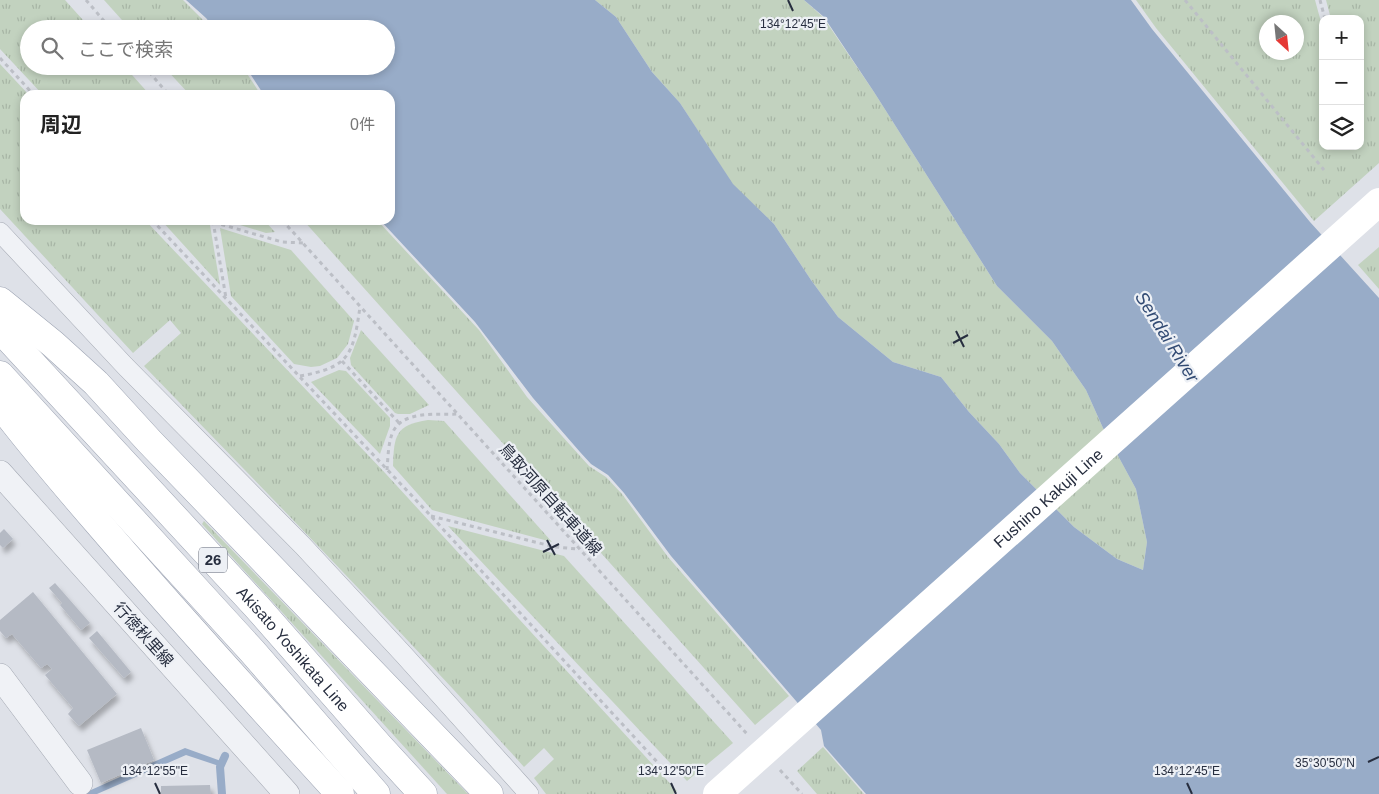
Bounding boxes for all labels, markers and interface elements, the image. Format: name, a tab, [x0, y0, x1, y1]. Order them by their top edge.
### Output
north arrow	[1259, 15, 1304, 60]
map controls	[1319, 15, 1364, 150]
button: +	[1319, 15, 1364, 60]
text: 134°12'45"E	[760, 17, 826, 31]
search box	[20, 20, 395, 75]
icon: search	[38, 34, 66, 62]
text: ここで検索	[78, 39, 173, 60]
button: −	[1319, 60, 1364, 105]
button: layers	[1319, 105, 1364, 150]
text: 周辺	[40, 113, 82, 136]
text: 0件	[350, 116, 375, 133]
water label: Sendai River	[1131, 288, 1203, 387]
street label: 鳥取河原自転車道線	[496, 440, 605, 559]
street label: Fushino Kakuji Line	[991, 445, 1106, 551]
road number: 26	[199, 548, 227, 572]
street label: Akisato Yoshikata Line	[234, 583, 352, 715]
street label: 行徳秋里線	[111, 599, 177, 670]
text: 35°30'50"N	[1295, 756, 1355, 770]
text: 134°12'55"E	[122, 764, 188, 778]
text: 134°12'50"E	[638, 764, 704, 778]
text: 134°12'45"E	[1154, 764, 1220, 778]

